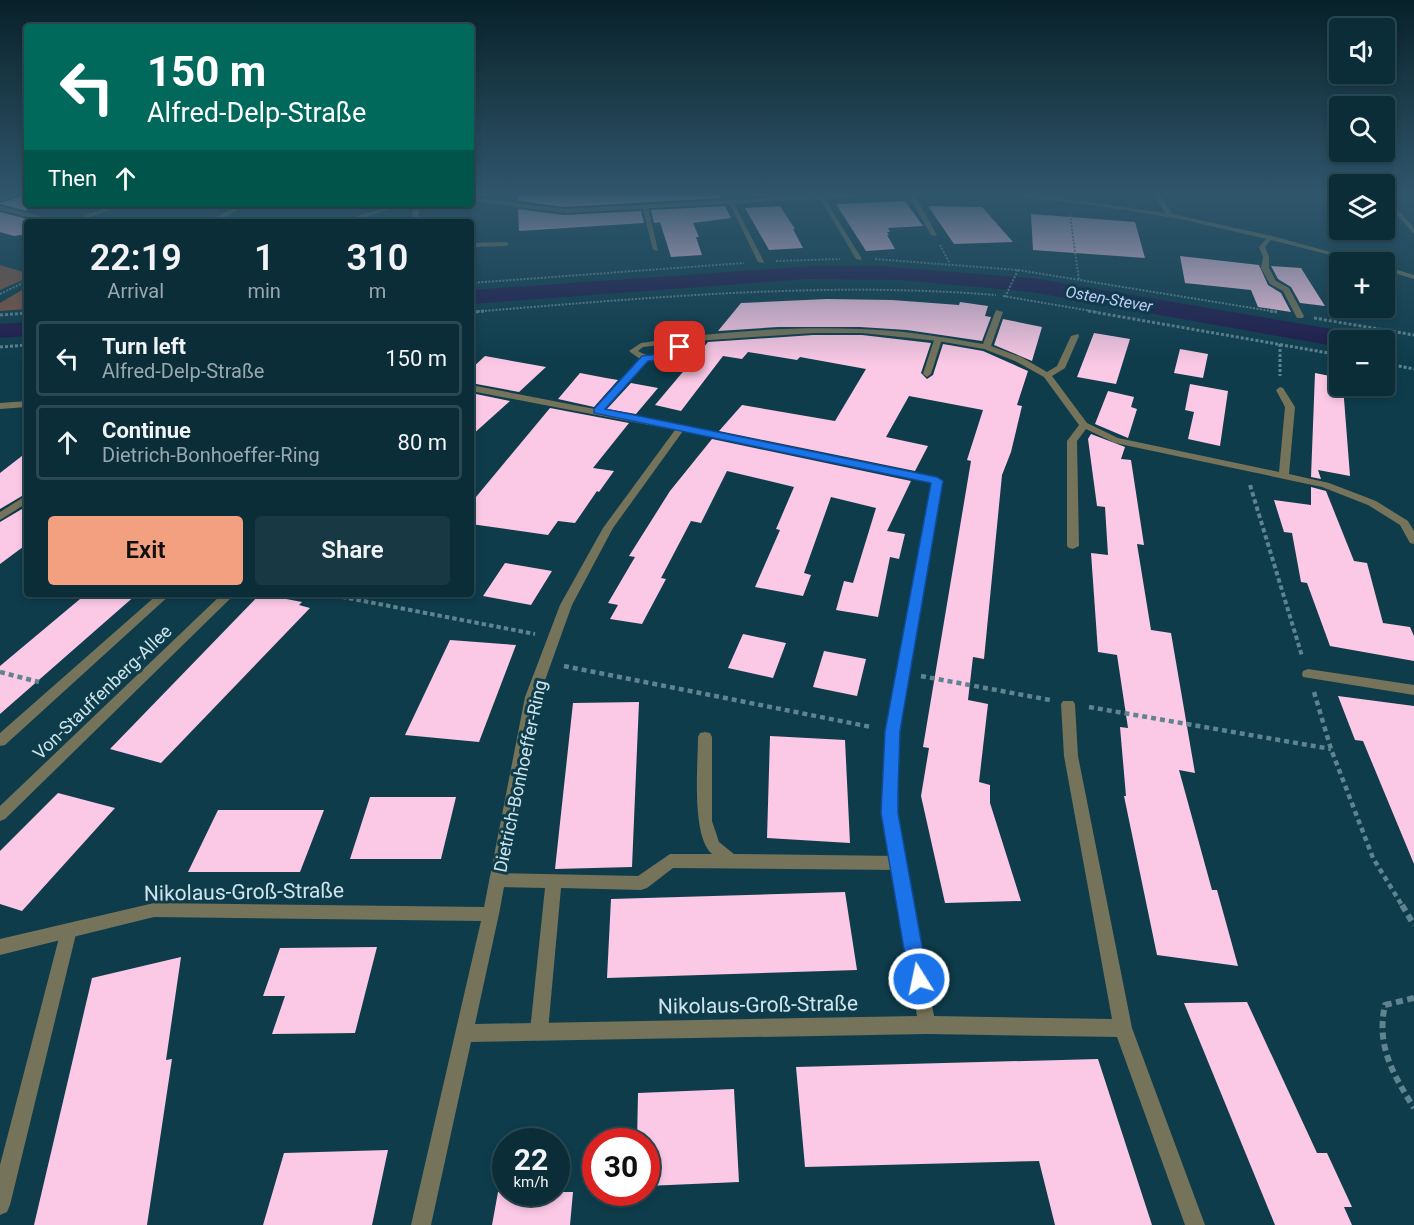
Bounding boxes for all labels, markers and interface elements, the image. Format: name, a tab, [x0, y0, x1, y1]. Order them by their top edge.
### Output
map controls	[1329, 18, 1395, 396]
button: sound	[1329, 18, 1395, 84]
text: 150 m	[147, 47, 266, 96]
icon: left	[48, 48, 126, 126]
button: search	[1329, 96, 1395, 162]
text: Alfred-Delp-Straße	[147, 97, 366, 129]
icon: ahead	[109, 162, 142, 195]
text: Then	[48, 166, 97, 191]
button: layers	[1329, 174, 1395, 240]
text: 22:19	[90, 237, 182, 279]
text: 1	[254, 237, 274, 279]
text: 310	[347, 237, 408, 279]
button: +	[1329, 252, 1395, 318]
text: Arrival	[107, 279, 164, 303]
text: min	[247, 279, 281, 303]
text: m	[369, 279, 386, 303]
water label: Osten-Stever	[1064, 282, 1155, 316]
pin	[654, 321, 705, 372]
icon: arrive	[663, 330, 696, 363]
button: −	[1329, 330, 1395, 396]
text: Turn left	[102, 334, 186, 359]
icon: left	[51, 342, 84, 375]
text: 150 m	[385, 346, 447, 371]
text: Alfred-Delp-Straße	[102, 359, 264, 383]
text: Continue	[102, 418, 191, 443]
icon: ahead	[51, 426, 84, 459]
text: 80 m	[398, 430, 447, 455]
text: Dietrich-Bonhoeffer-Ring	[102, 443, 320, 467]
button: Exit	[48, 516, 243, 585]
button: Share	[255, 516, 450, 585]
street label: Von-Stauffenberg-Allee	[28, 620, 176, 764]
street label: Dietrich-Bonhoeffer-Ring	[489, 678, 551, 874]
street label: Nikolaus-Groß-Straße	[144, 878, 344, 906]
position arrow	[887, 947, 951, 1011]
street label: Nikolaus-Groß-Straße	[658, 991, 858, 1019]
speed limit sign: 30	[582, 1128, 660, 1206]
text: 22	[514, 1142, 548, 1177]
text: km/h	[513, 1173, 549, 1191]

